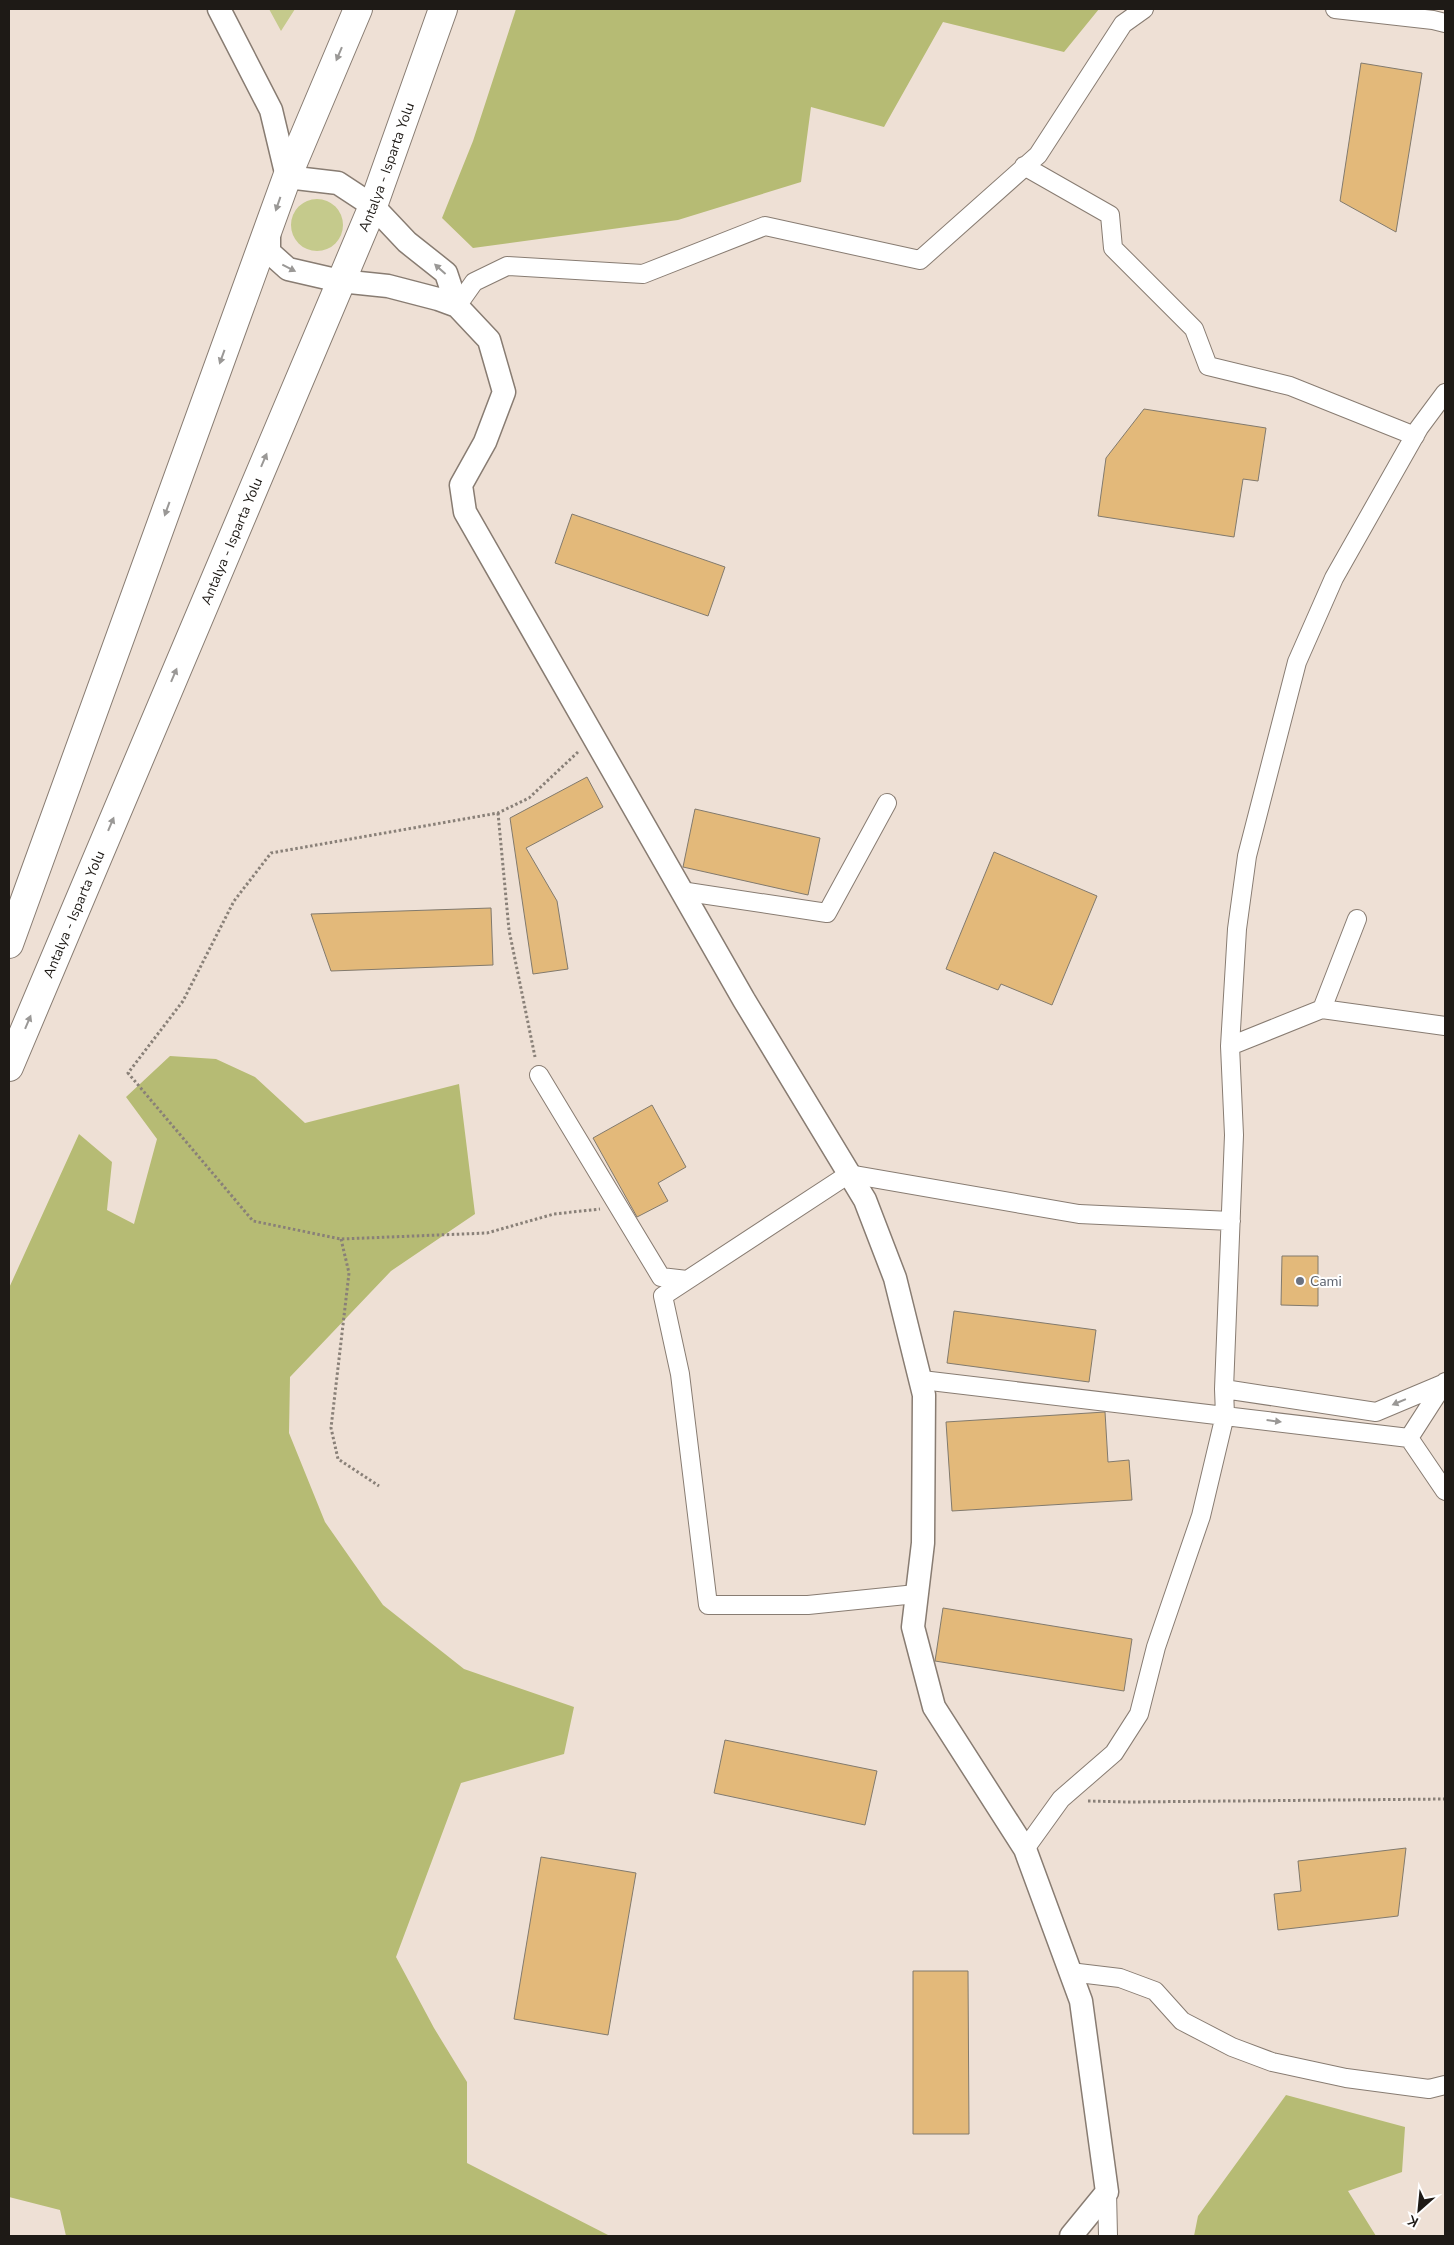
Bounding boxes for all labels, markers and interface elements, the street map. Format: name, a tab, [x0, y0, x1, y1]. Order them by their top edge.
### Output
one-way arrow	[335, 47, 343, 61]
street label: Antalya - Isparta Yolu	[354, 100, 419, 235]
one-way arrow	[273, 197, 281, 212]
one-way arrow	[282, 263, 297, 272]
one-way arrow	[435, 263, 447, 275]
one-way arrow	[218, 349, 225, 364]
one-way arrow	[261, 453, 269, 467]
street label: Antalya - Isparta Yolu	[196, 475, 267, 608]
one-way arrow	[163, 502, 170, 517]
one-way arrow	[171, 668, 179, 682]
one-way arrow	[107, 816, 115, 831]
street label: Antalya - Isparta Yolu	[38, 848, 109, 981]
one-way arrow	[24, 1015, 32, 1030]
place label: Cami	[1310, 1272, 1342, 1291]
marker: Cami	[1294, 1275, 1306, 1287]
one-way arrow	[1392, 1398, 1406, 1406]
one-way arrow	[1266, 1417, 1282, 1425]
north arrow	[1394, 2185, 1444, 2235]
text: K	[1404, 2210, 1422, 2232]

